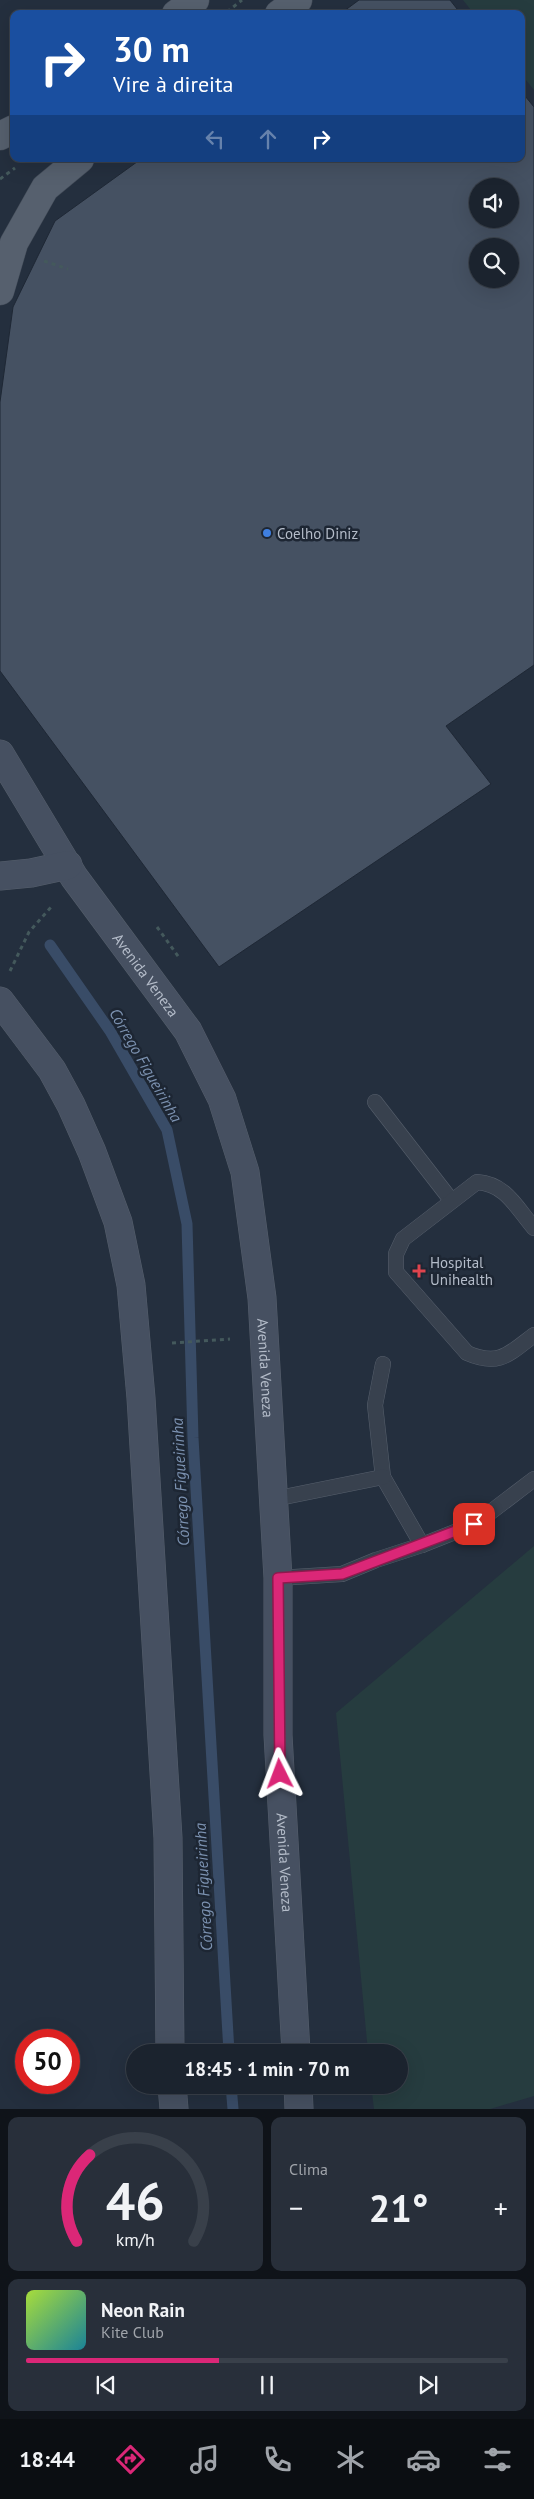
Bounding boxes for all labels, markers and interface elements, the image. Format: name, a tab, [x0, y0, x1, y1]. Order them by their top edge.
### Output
text: 30 m	[113, 26, 190, 72]
icon: right	[30, 30, 95, 95]
text: Vire à direita	[113, 70, 233, 98]
icon: left	[201, 125, 229, 153]
icon: ahead	[254, 125, 282, 153]
icon: right	[307, 125, 335, 153]
map controls	[469, 178, 519, 288]
button: sound	[469, 178, 519, 228]
button: search	[469, 238, 519, 288]
place label: Coelho Diniz	[277, 524, 358, 543]
marker: Coelho Diniz	[261, 527, 273, 539]
street label: Avenida Veneza	[109, 929, 183, 1020]
water label: Córrego Figueirinha	[105, 1005, 187, 1126]
place label: Hospital Unihealth	[430, 1253, 493, 1289]
marker: Hospital Unihealth	[412, 1264, 426, 1278]
street label: Avenida Veneza	[254, 1318, 278, 1418]
water label: Córrego Figueirinha	[167, 1417, 193, 1546]
pin	[453, 1503, 495, 1545]
icon: arrive	[460, 1510, 488, 1538]
position arrow	[253, 1747, 305, 1799]
street label: Avenida Veneza	[273, 1812, 298, 1913]
water label: Córrego Figueirinha	[190, 1822, 216, 1951]
speed limit sign: 50	[15, 2029, 80, 2094]
text: 18:45 · 1 min · 70 m	[184, 2057, 350, 2081]
text: Clima	[289, 2159, 328, 2179]
text: 46	[106, 2167, 165, 2234]
text: 21°	[369, 2183, 428, 2232]
text: −	[289, 2189, 303, 2226]
text: +	[494, 2189, 508, 2226]
text: km/h	[116, 2228, 155, 2251]
text: Neon Rain	[101, 2298, 185, 2322]
text: Kite Club	[101, 2322, 164, 2342]
icon: previous	[92, 2371, 120, 2399]
icon: pause	[253, 2371, 281, 2399]
icon: next	[414, 2371, 442, 2399]
icon: directions	[113, 2442, 148, 2477]
icon: music	[187, 2442, 222, 2477]
icon: phone	[260, 2442, 295, 2477]
icon: climate	[333, 2442, 368, 2477]
icon: car	[406, 2442, 441, 2477]
icon: filters	[480, 2442, 515, 2477]
text: 18:44	[19, 2445, 75, 2473]

